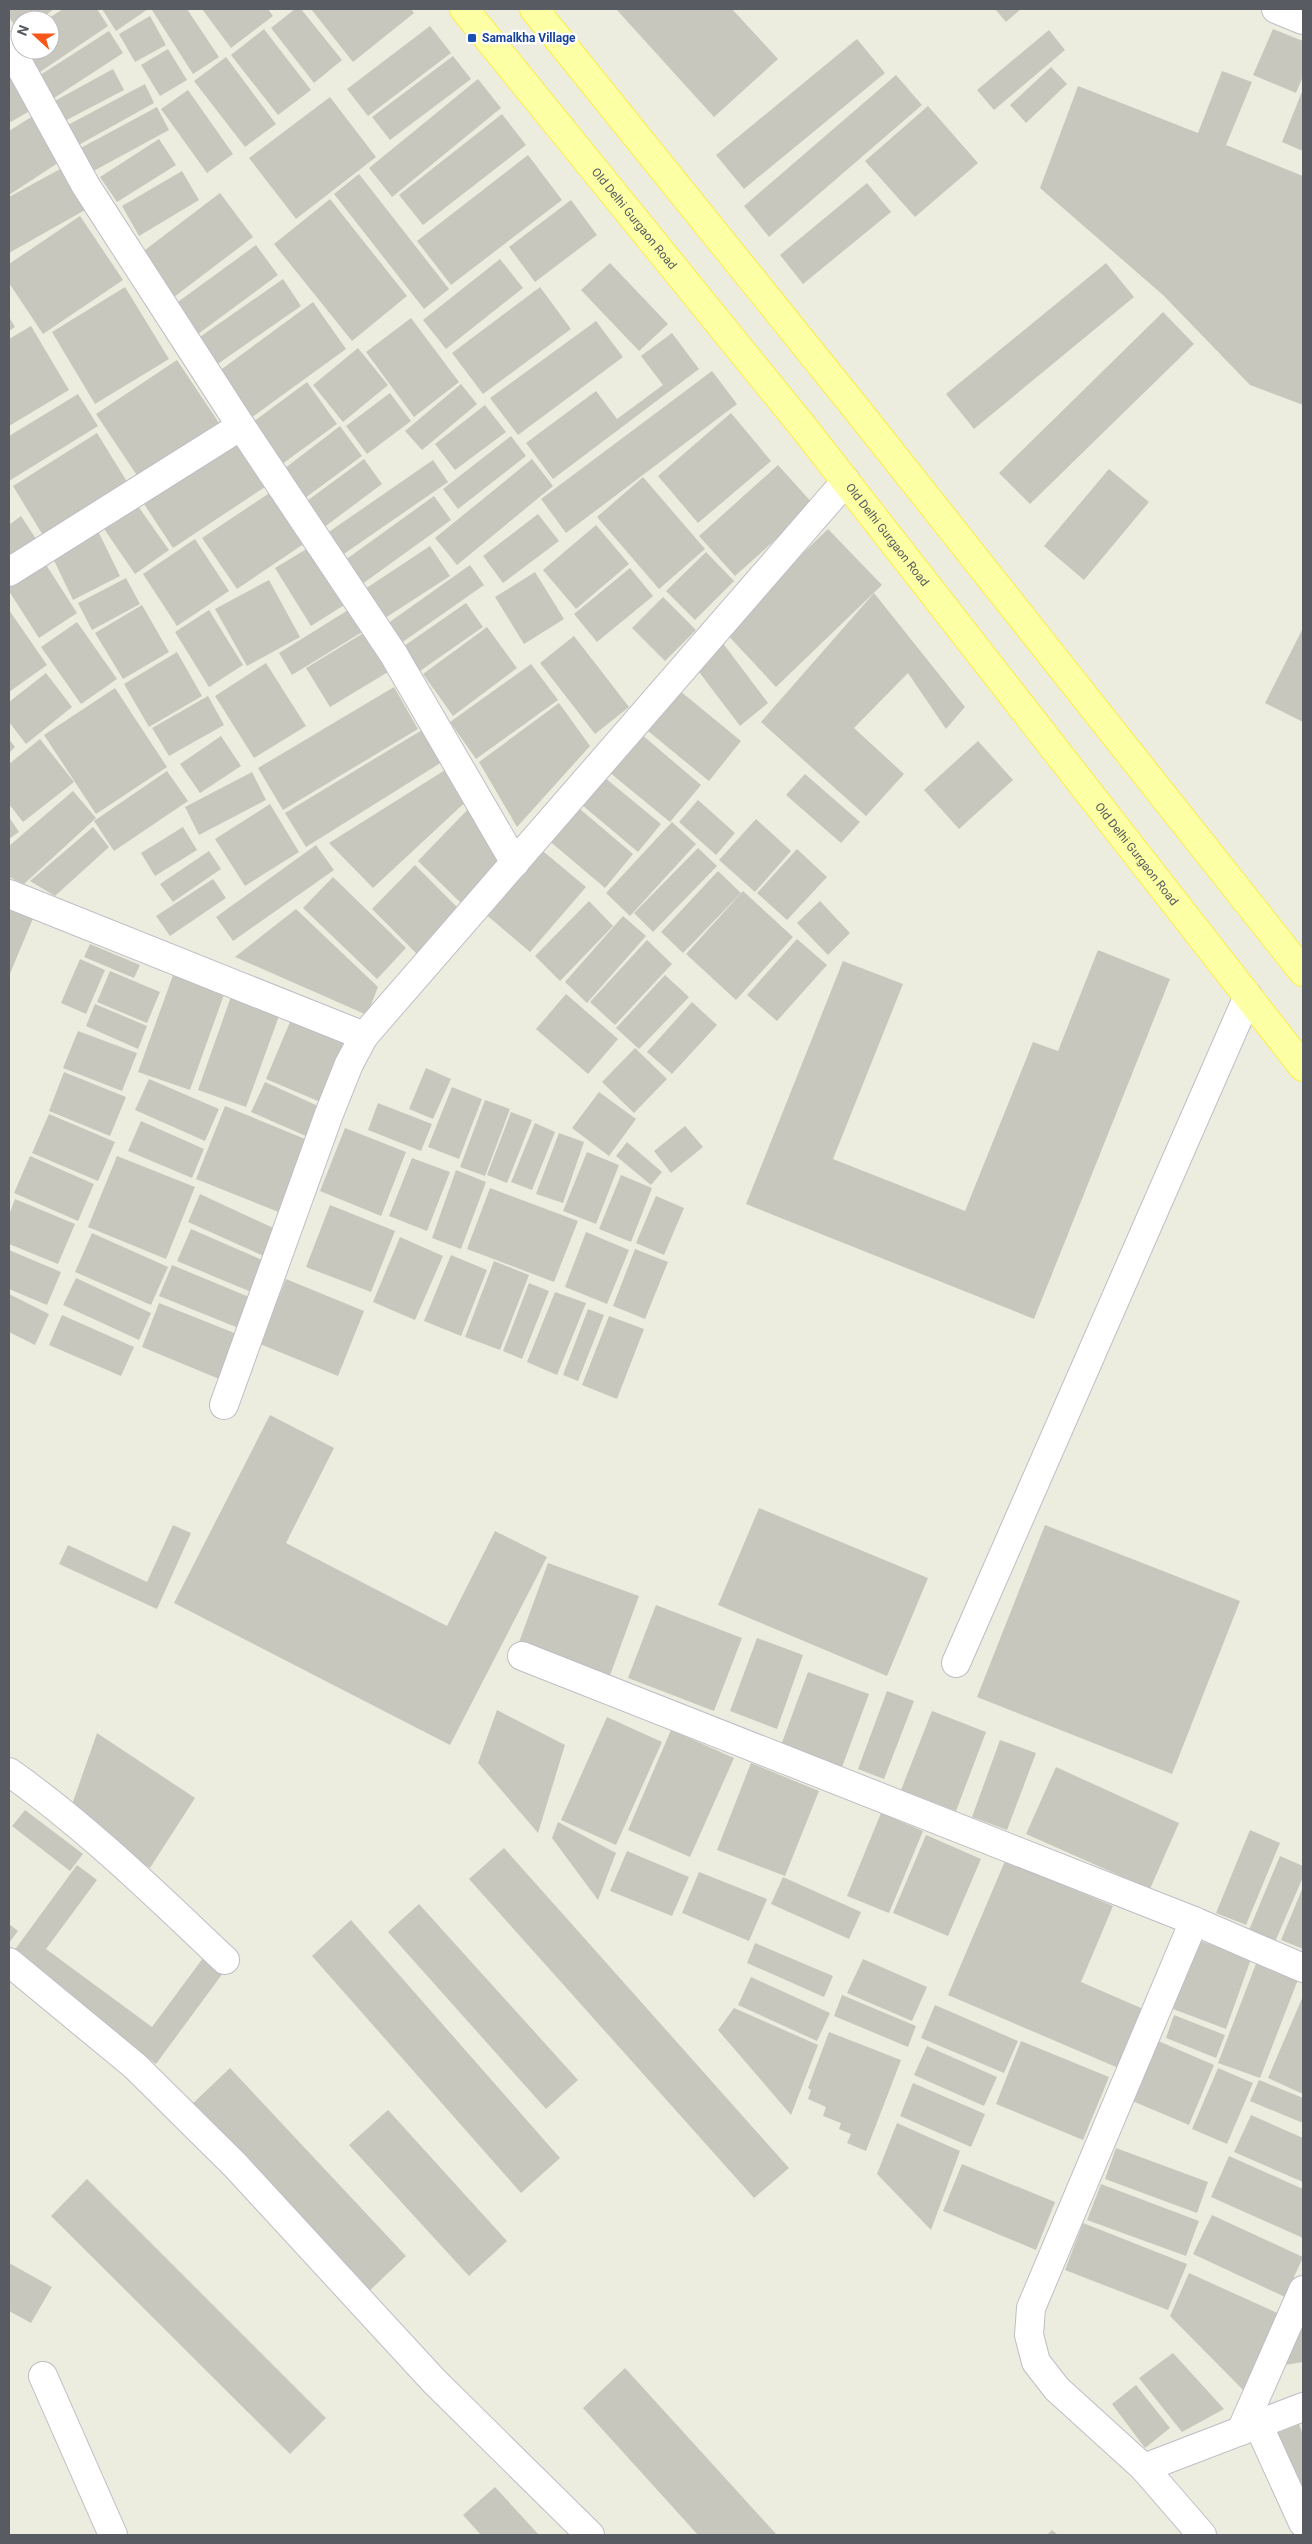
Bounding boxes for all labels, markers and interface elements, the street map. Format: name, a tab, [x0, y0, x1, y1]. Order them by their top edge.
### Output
north arrow	[10, 10, 60, 60]
text: N	[14, 23, 32, 38]
place label: Samalkha Village	[482, 31, 576, 45]
marker: Samalkha Village	[466, 32, 478, 44]
street label: Old Delhi Gurgaon Road	[589, 165, 679, 272]
street label: Old Delhi Gurgaon Road	[843, 480, 932, 589]
street label: Old Delhi Gurgaon Road	[1092, 800, 1181, 908]

